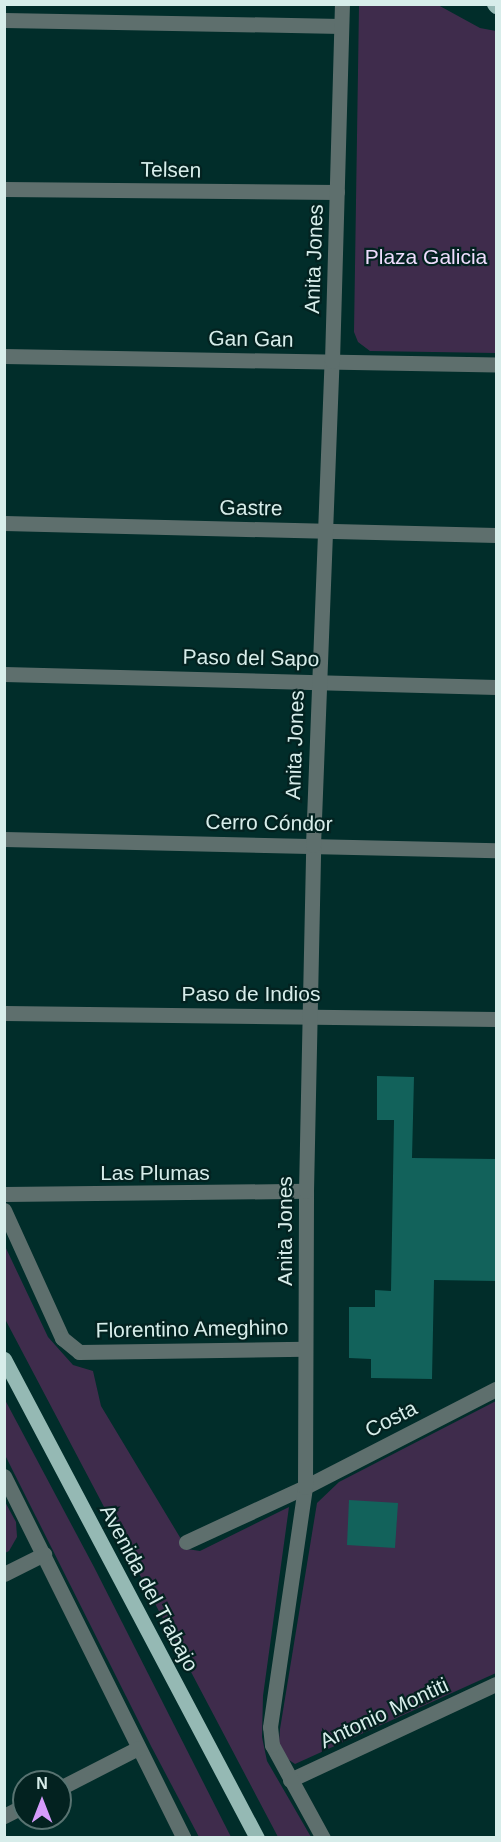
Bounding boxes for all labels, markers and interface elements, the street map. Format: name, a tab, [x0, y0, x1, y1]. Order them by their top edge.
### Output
street label: Telsen	[140, 157, 202, 183]
street label: Anita Jones	[299, 204, 329, 314]
park label: Plaza Galicia	[365, 244, 487, 270]
street label: Gan Gan	[208, 326, 294, 352]
street label: Gastre	[219, 495, 283, 521]
street label: Paso del Sapo	[182, 644, 320, 672]
street label: Anita Jones	[280, 690, 310, 800]
street label: Cerro Cóndor	[205, 809, 333, 837]
street label: Paso de Indios	[182, 981, 320, 1007]
street label: Las Plumas	[100, 1160, 210, 1186]
street label: Anita Jones	[272, 1176, 298, 1286]
street label: Florentino Ameghino	[95, 1315, 289, 1343]
street label: Costa	[361, 1395, 421, 1443]
street label: Avenida del Trabajo	[94, 1500, 204, 1676]
street label: Antonio Montiti	[316, 1672, 452, 1754]
north arrow	[12, 1770, 72, 1830]
text: N	[36, 1775, 48, 1792]

